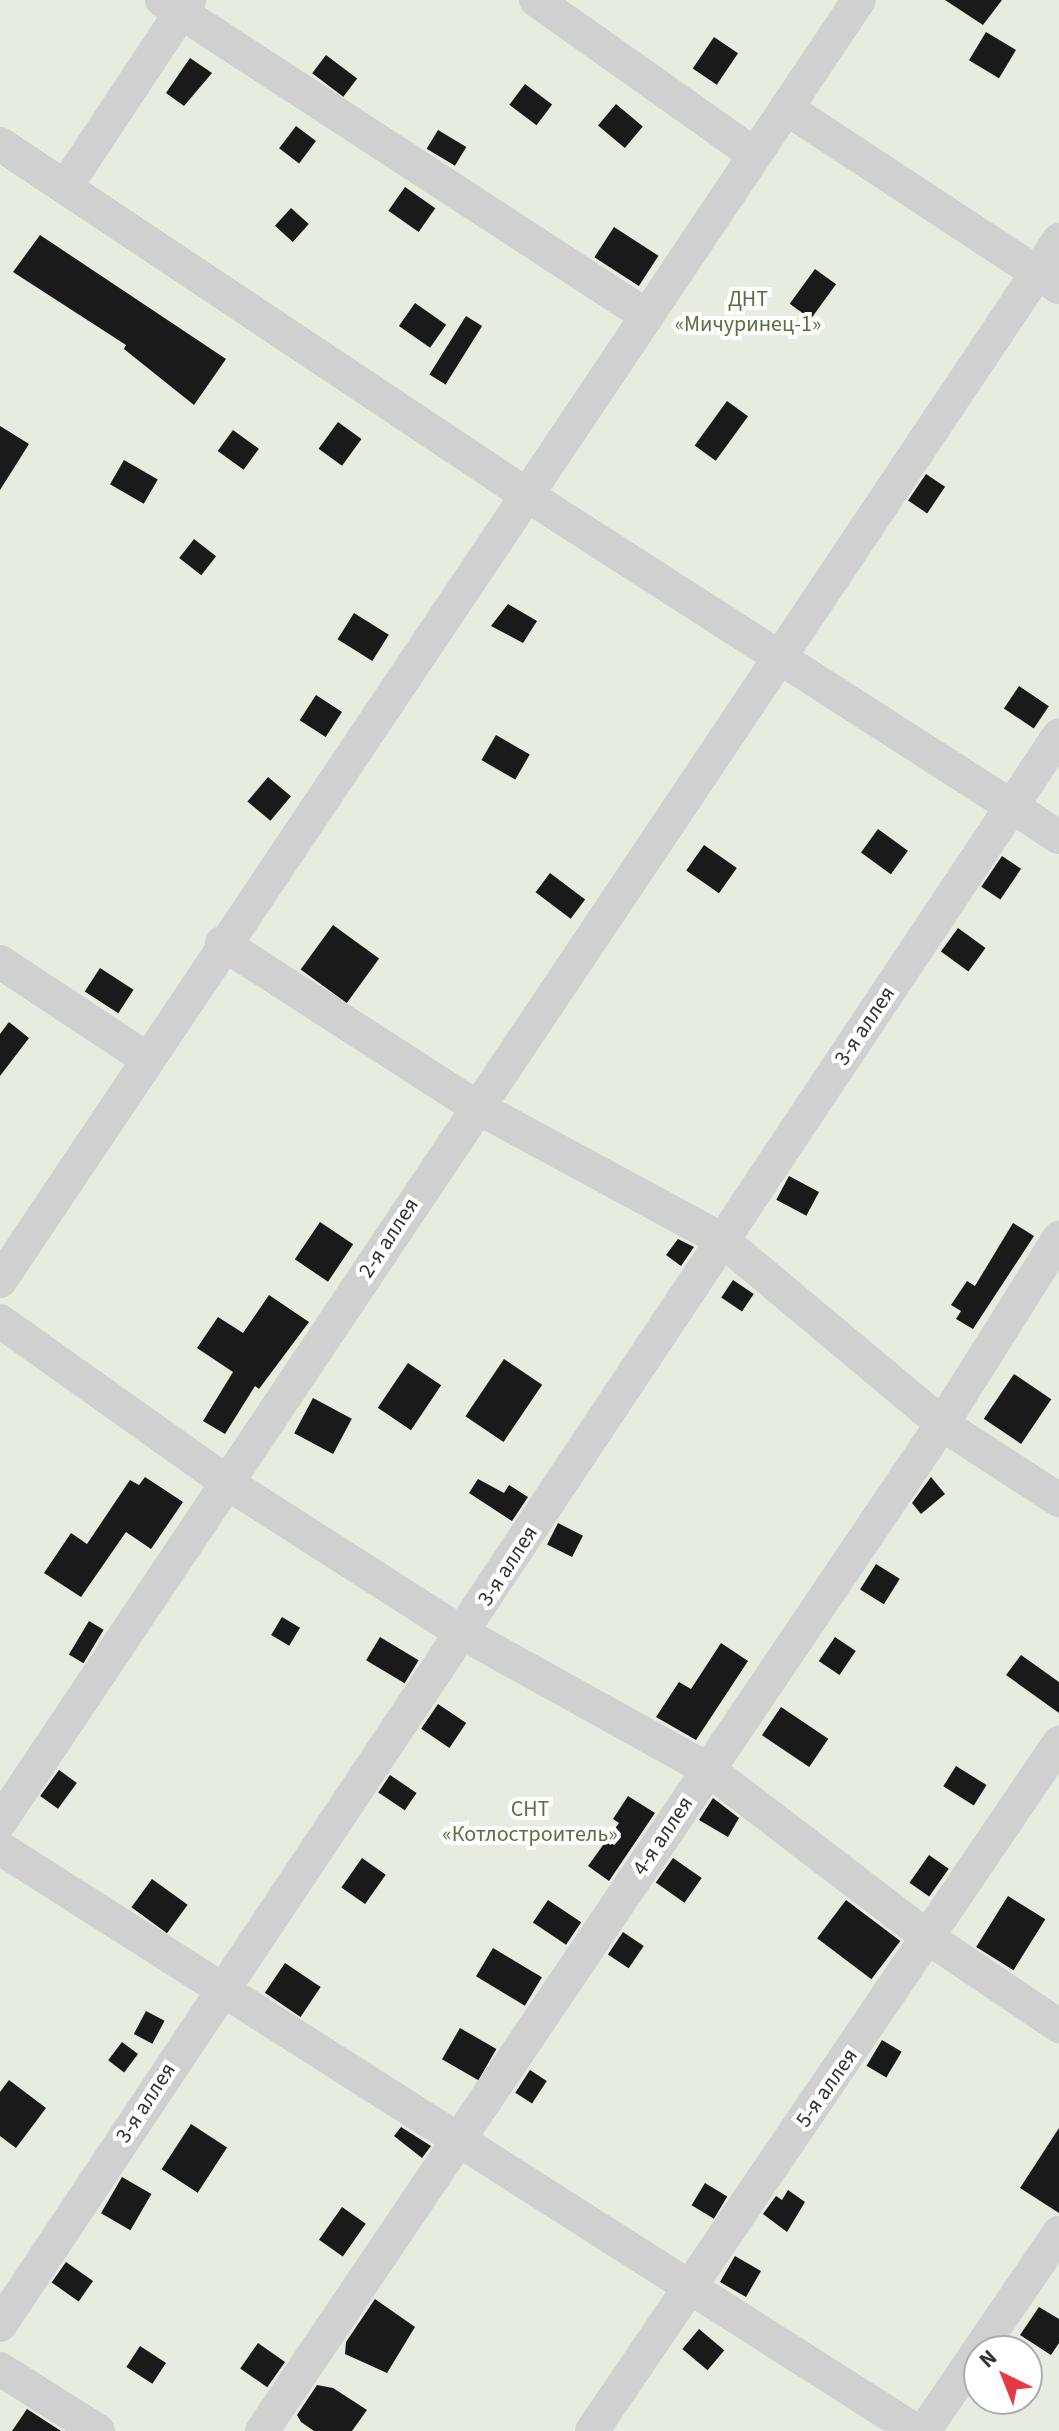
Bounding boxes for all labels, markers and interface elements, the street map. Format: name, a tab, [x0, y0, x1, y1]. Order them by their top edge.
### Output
park label: ДНТ «Мичуринец-1»	[675, 286, 821, 338]
street label: 3-я аллея	[829, 981, 901, 1071]
street label: 2-я аллея	[353, 1193, 425, 1283]
street label: 3-я аллея	[472, 1521, 544, 1611]
street label: 4-я аллея	[627, 1791, 699, 1881]
park label: СНТ «Котлостроитель»	[442, 1796, 618, 1848]
street label: 5-я аллея	[790, 2044, 864, 2132]
street label: 3-я аллея	[110, 2058, 182, 2148]
north arrow	[963, 2335, 1043, 2415]
text: N	[972, 2342, 1004, 2376]

